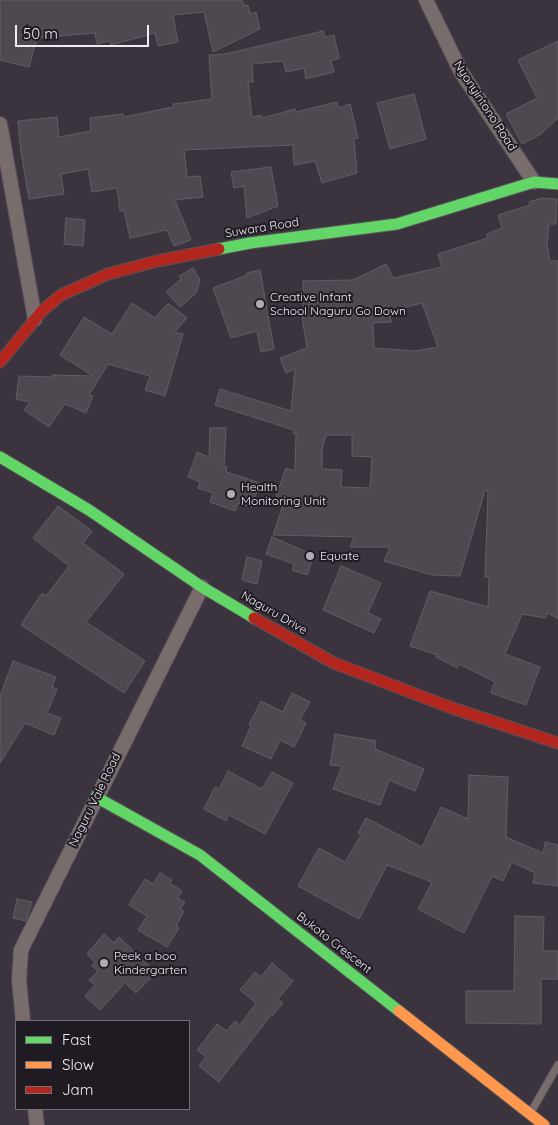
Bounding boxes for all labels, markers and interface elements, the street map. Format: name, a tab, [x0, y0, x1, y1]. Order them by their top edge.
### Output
scale bar	[18, 15, 151, 47]
text: 50 m	[23, 24, 58, 43]
street label: Nyonyintono Road	[451, 58, 519, 154]
street label: Suwara Road	[224, 215, 300, 241]
place label: Creative Infant School Naguru Go Down	[270, 290, 406, 318]
marker: Creative Infant School Naguru Go Down	[254, 298, 266, 310]
place label: Health Monitoring Unit	[241, 480, 326, 508]
marker: Health Monitoring Unit	[225, 488, 237, 500]
place label: Equate	[320, 549, 359, 563]
marker: Equate	[304, 550, 316, 562]
street label: Naguru Drive	[238, 588, 310, 638]
street label: Naguru Vale Road	[66, 751, 124, 849]
street label: Bukoto Crescent	[294, 909, 374, 977]
place label: Peek a boo Kindergarten	[114, 949, 187, 977]
marker: Peek a boo Kindergarten	[98, 957, 110, 969]
legend	[15, 1020, 190, 1110]
text: Fast	[62, 1030, 91, 1049]
text: Slow	[62, 1055, 94, 1074]
text: Jam	[62, 1080, 93, 1099]

